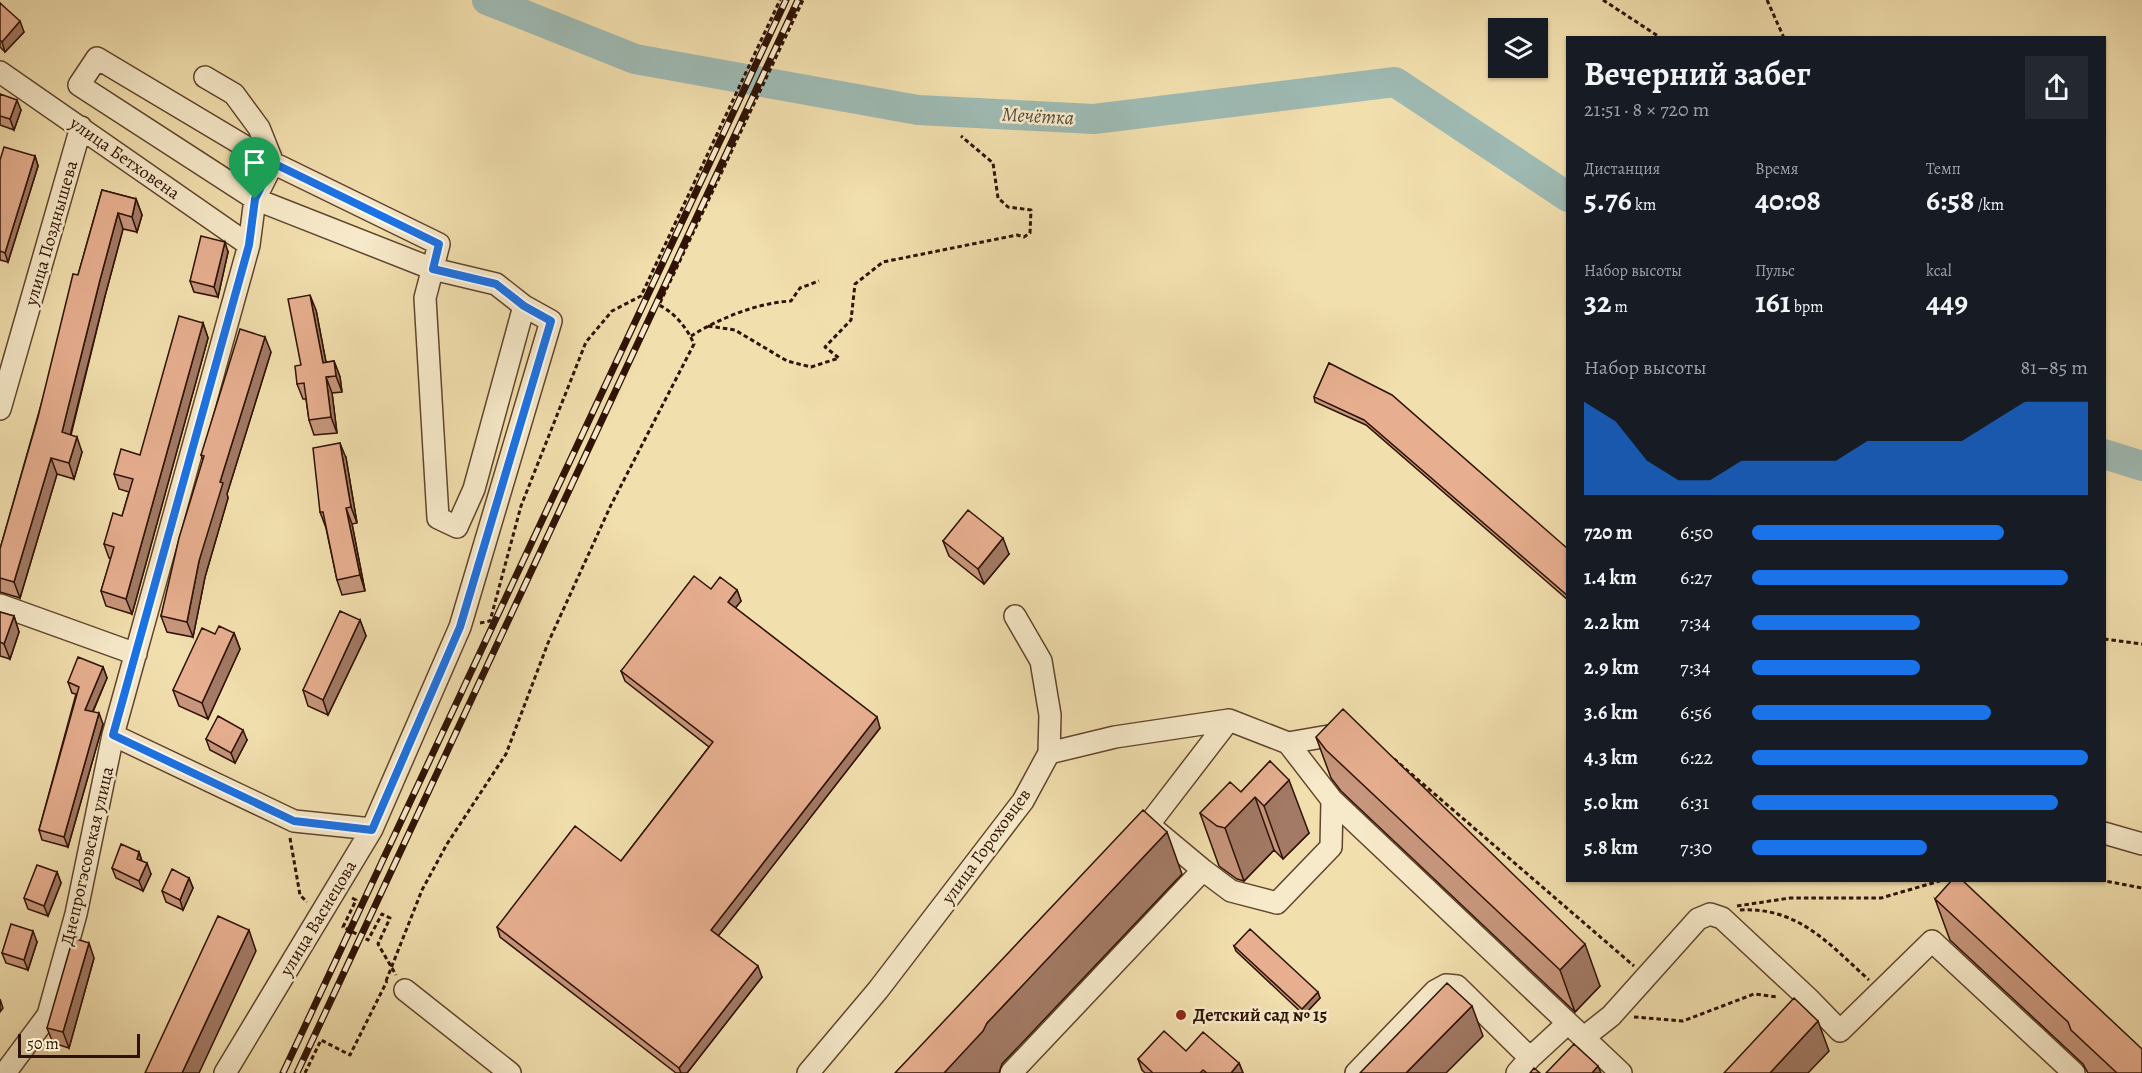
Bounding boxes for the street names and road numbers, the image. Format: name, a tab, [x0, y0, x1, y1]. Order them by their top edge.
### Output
street label: улица Бетховена	[64, 110, 186, 205]
street label: улица Позднышева	[19, 157, 83, 309]
street label: Днепрогэсовская улица	[55, 763, 119, 948]
street label: улица Гороховцев	[935, 783, 1036, 909]
street label: улица Васнецова	[273, 855, 362, 981]

